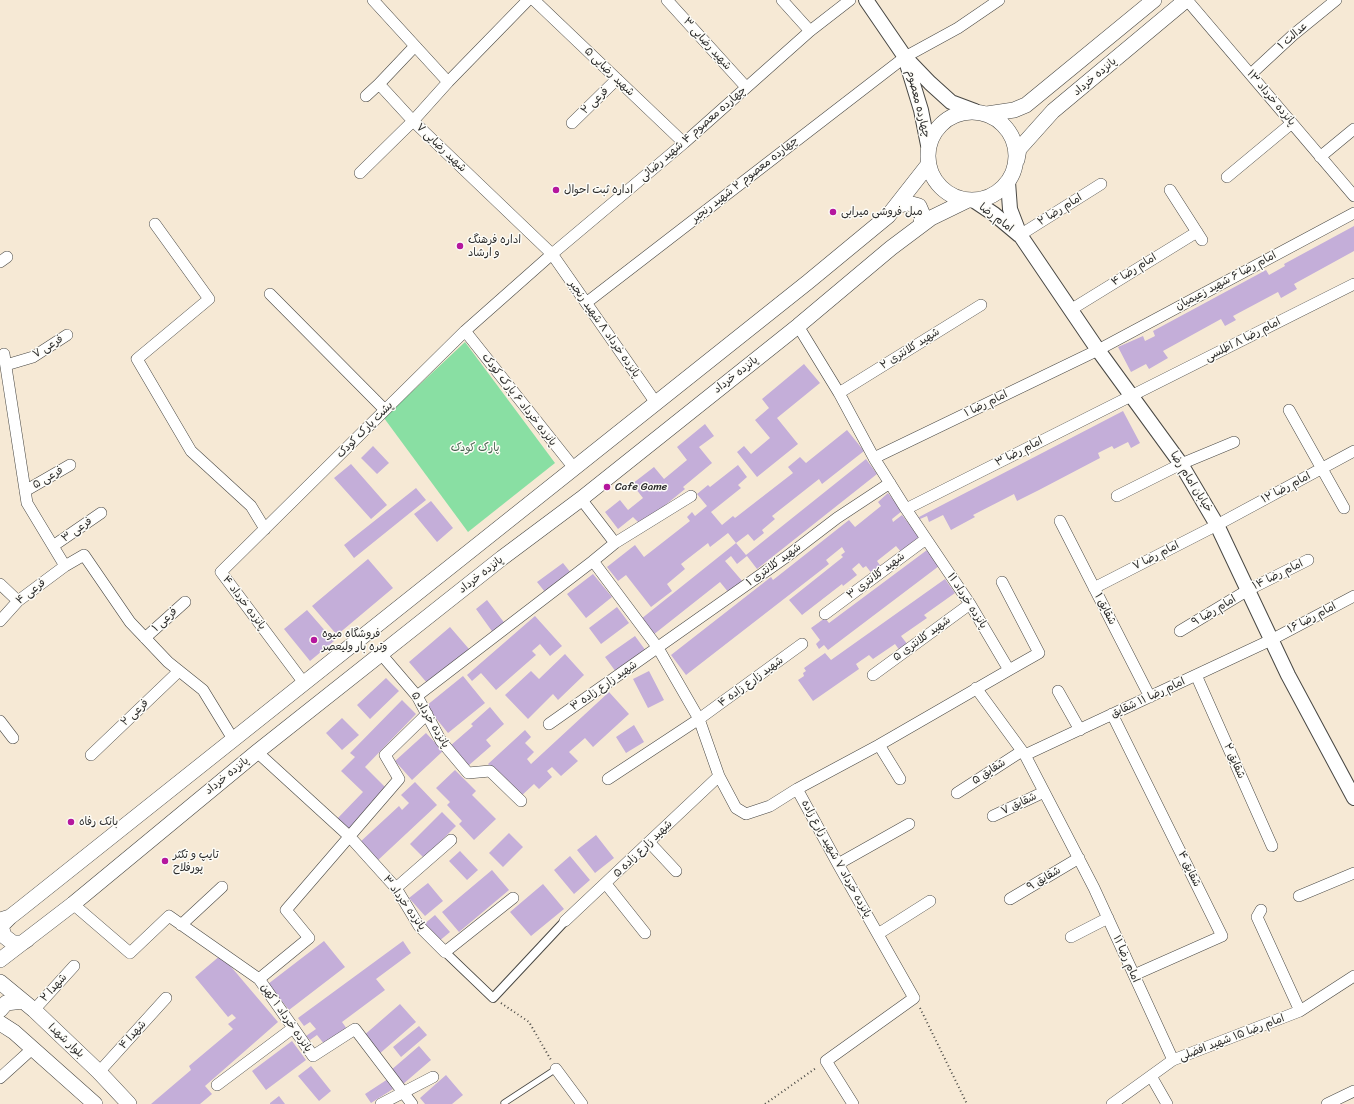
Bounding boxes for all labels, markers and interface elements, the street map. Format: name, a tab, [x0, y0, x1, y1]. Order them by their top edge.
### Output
street label: شهید رضایی ۳	[680, 15, 734, 73]
street label: عدالت ۱	[1275, 19, 1311, 53]
street label: شهید رضایی ۵	[581, 45, 637, 99]
street label: پانزده خرداد	[1070, 55, 1120, 99]
street label: پانزده خرداد ۱۳	[1244, 67, 1298, 129]
street label: چهارده معصوم	[903, 69, 933, 139]
street label: چهارده معصوم ۴ شهید رضائی	[637, 84, 749, 184]
street label: فرعی ۲	[579, 85, 611, 117]
street label: شهید رضایی ۷	[413, 121, 469, 175]
street label: چهارده معصوم ۲ شهید رنجبر	[689, 134, 801, 226]
place label: اداره ثبت احوال	[564, 183, 633, 197]
marker: اداره ثبت احوال	[551, 185, 561, 195]
street label: امام رضا ۲	[1035, 191, 1085, 229]
street label: امام رضا	[976, 201, 1016, 235]
place label: مبل فروشی میرابی	[841, 205, 923, 219]
marker: مبل فروشی میرابی	[828, 207, 838, 217]
place label: اداره فرهنگ و ارشاد	[468, 233, 521, 259]
marker: اداره فرهنگ و ارشاد	[455, 241, 465, 251]
street label: امام رضا ۶ شهید زعیمیان	[1173, 249, 1279, 313]
street label: امام رضا ۴	[1109, 251, 1159, 289]
street label: پانزده خرداد ۸ شهید رنجبر	[565, 278, 643, 380]
street label: امام رضا ۸ اطلسی	[1203, 315, 1283, 365]
street label: شهید کلانتری ۲	[878, 325, 942, 373]
street label: فرعی ۷	[30, 333, 66, 361]
street label: پانزده خرداد ۶ پارک کودک	[479, 351, 559, 449]
street label: پانزده خرداد	[711, 354, 761, 396]
street label: امام رضا ۱	[962, 388, 1010, 420]
street label: پشت پارک کودک	[334, 399, 396, 461]
street label: امام رضا ۳	[993, 434, 1045, 470]
park label: پارک کودک	[451, 441, 499, 455]
street label: خیابان امام رضا	[1167, 449, 1215, 515]
street label: فرعی ۵	[30, 464, 66, 492]
street label: امام رضا ۱۲	[1259, 470, 1313, 506]
place label: Cafe Game	[615, 480, 667, 494]
marker: Cafe Game	[602, 482, 612, 492]
street label: فرعی ۳	[59, 515, 95, 545]
street label: امام رضا ۷	[1131, 539, 1181, 573]
street label: شهید کلانتری ۱	[744, 541, 804, 589]
street label: شهید کلانتری ۳	[844, 550, 908, 602]
street label: پانزده خرداد	[456, 554, 506, 596]
street label: امام رضا ۱۴	[1251, 557, 1305, 593]
street label: پانزده خرداد ۱۱	[944, 571, 990, 631]
street label: پانزده خرداد ۴	[219, 573, 269, 633]
street label: فرعی ۴	[14, 576, 48, 608]
street label: شقایق ۱	[1091, 591, 1119, 627]
street label: امام رضا ۹	[1189, 593, 1239, 629]
street label: امام رضا ۱۶	[1285, 600, 1339, 636]
street label: فرعی ۱	[150, 605, 180, 635]
street label: شهید کلانتری ۵	[891, 614, 953, 664]
place label: فروشگاه میوه وتره بار ولیعصر	[322, 627, 387, 653]
marker: فروشگاه میوه وتره بار ولیعصر	[309, 635, 319, 645]
street label: شهید زارع زاده ۴	[716, 654, 786, 710]
street label: شهید زارع زاده ۳	[568, 658, 640, 714]
street label: امام رضا ۱۱ شقایق	[1109, 675, 1187, 721]
street label: پانزده خرداد ۵	[408, 689, 452, 751]
street label: فرعی ۲	[118, 697, 152, 729]
street label: شقایق ۲	[1220, 741, 1248, 781]
street label: پانزده خرداد	[202, 754, 252, 798]
street label: شقایق ۵	[970, 756, 1008, 788]
street label: شقایق ۷	[999, 790, 1039, 818]
street label: پانزده خرداد ۷ شهید زارع زاده	[798, 798, 874, 920]
place label: بانک رفاه	[79, 815, 118, 829]
marker: بانک رفاه	[66, 817, 76, 827]
street label: شهید زارع زاده ۵	[611, 818, 675, 880]
place label: تایپ و تکثر پورفلاح	[173, 848, 219, 874]
street label: شقایق ۴	[1175, 849, 1203, 889]
marker: تایپ و تکثر پورفلاح	[160, 856, 170, 866]
street label: شقایق ۹	[1025, 864, 1063, 894]
street label: پانزده خرداد ۳	[380, 873, 428, 933]
street label: امام رضا ۱۱	[1110, 933, 1142, 985]
street label: شهدا ۲	[38, 971, 70, 1005]
street label: پانزده خرداد ۱ کهن	[257, 981, 315, 1055]
street label: امام رضا ۱۵ شهید افضلی	[1178, 1012, 1286, 1064]
street label: شهدا ۴	[117, 1018, 149, 1052]
street label: بلوار شهدا	[45, 1021, 87, 1061]

